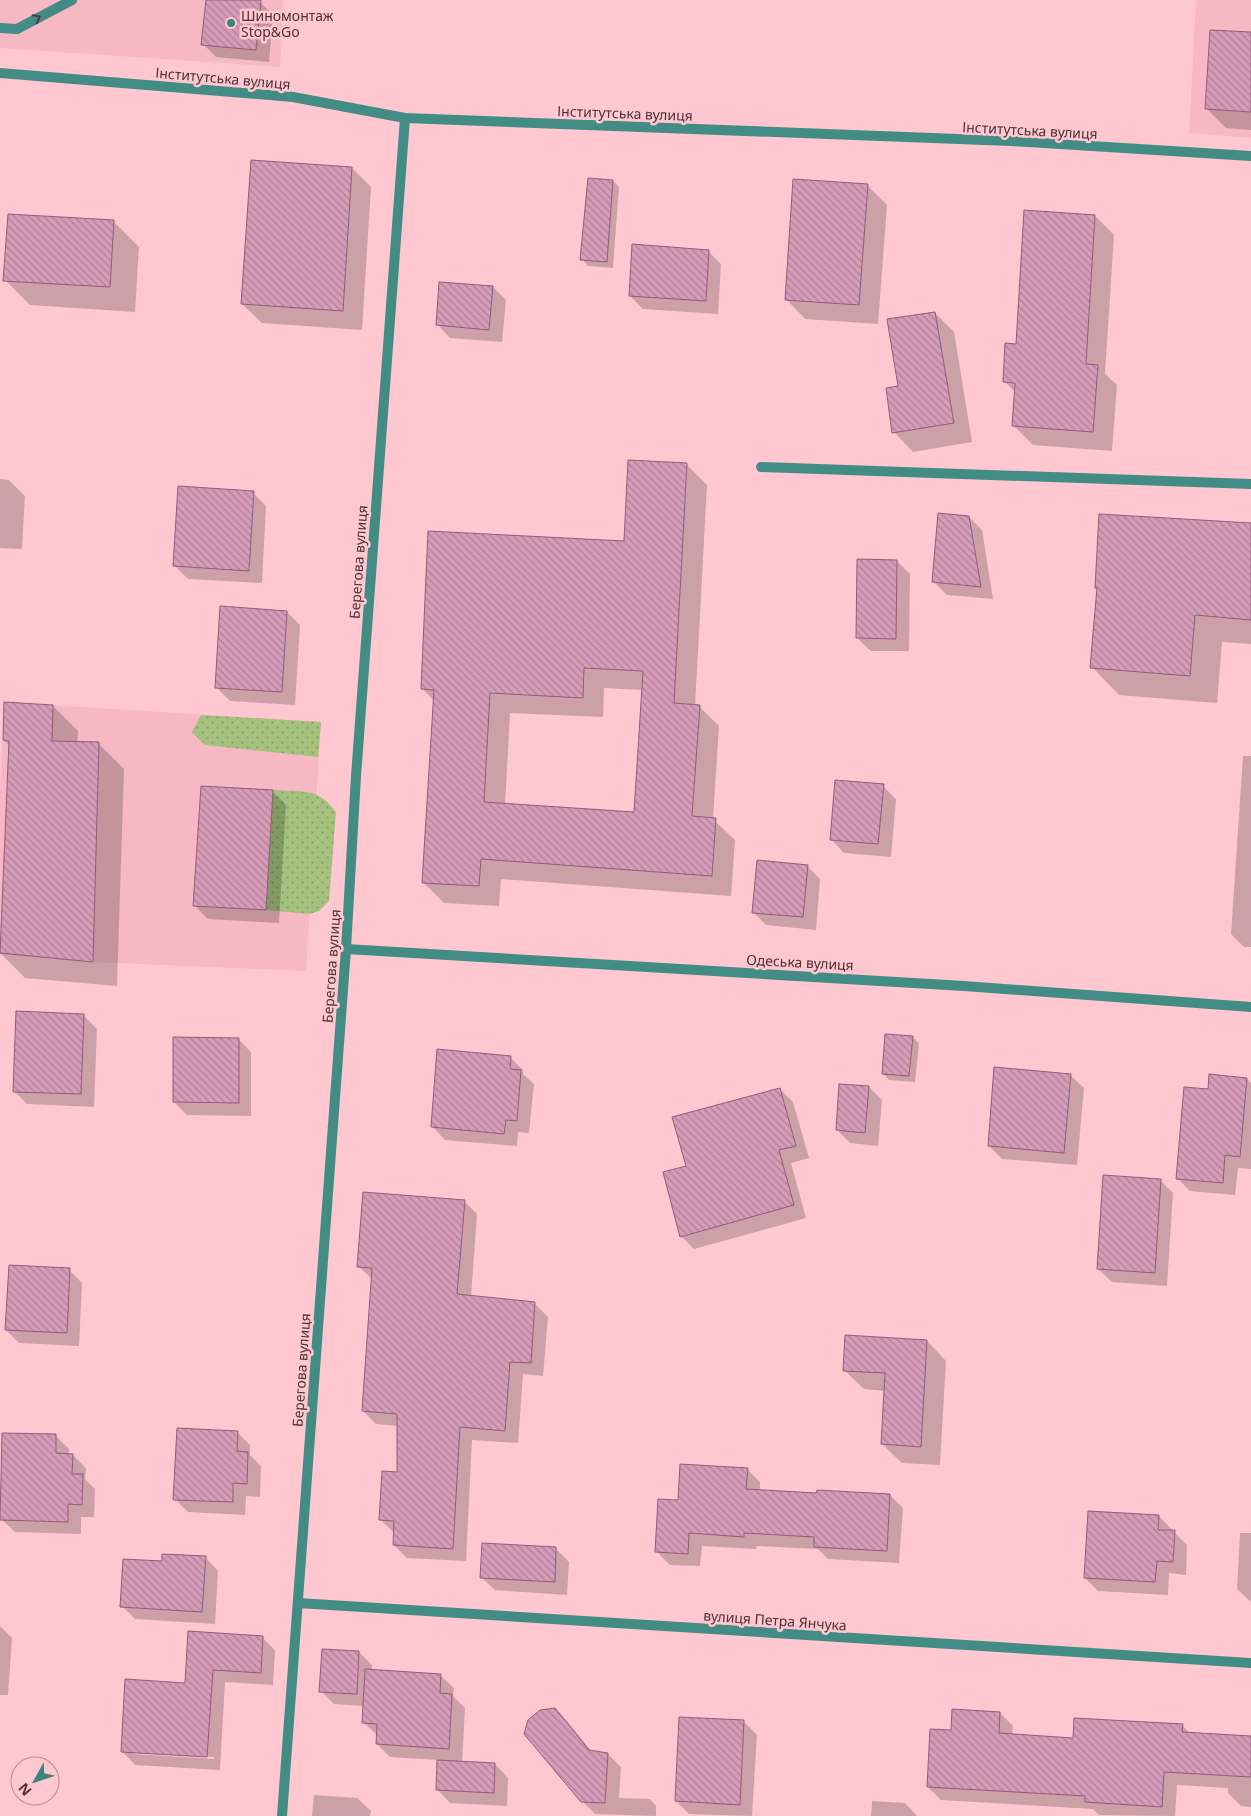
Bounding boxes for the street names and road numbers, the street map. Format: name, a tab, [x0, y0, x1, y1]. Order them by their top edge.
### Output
street label: Інститутська вулиця	[155, 63, 291, 93]
street label: Інститутська вулиця	[557, 101, 693, 125]
street label: Інститутська вулиця	[962, 117, 1098, 143]
street label: Берегова вулиця	[345, 505, 371, 619]
street label: Берегова вулиця	[318, 909, 344, 1023]
street label: Одеська вулиця	[746, 950, 854, 974]
street label: Берегова вулиця	[288, 1313, 314, 1427]
street label: вулиця Петра Янчука	[703, 1606, 847, 1634]

